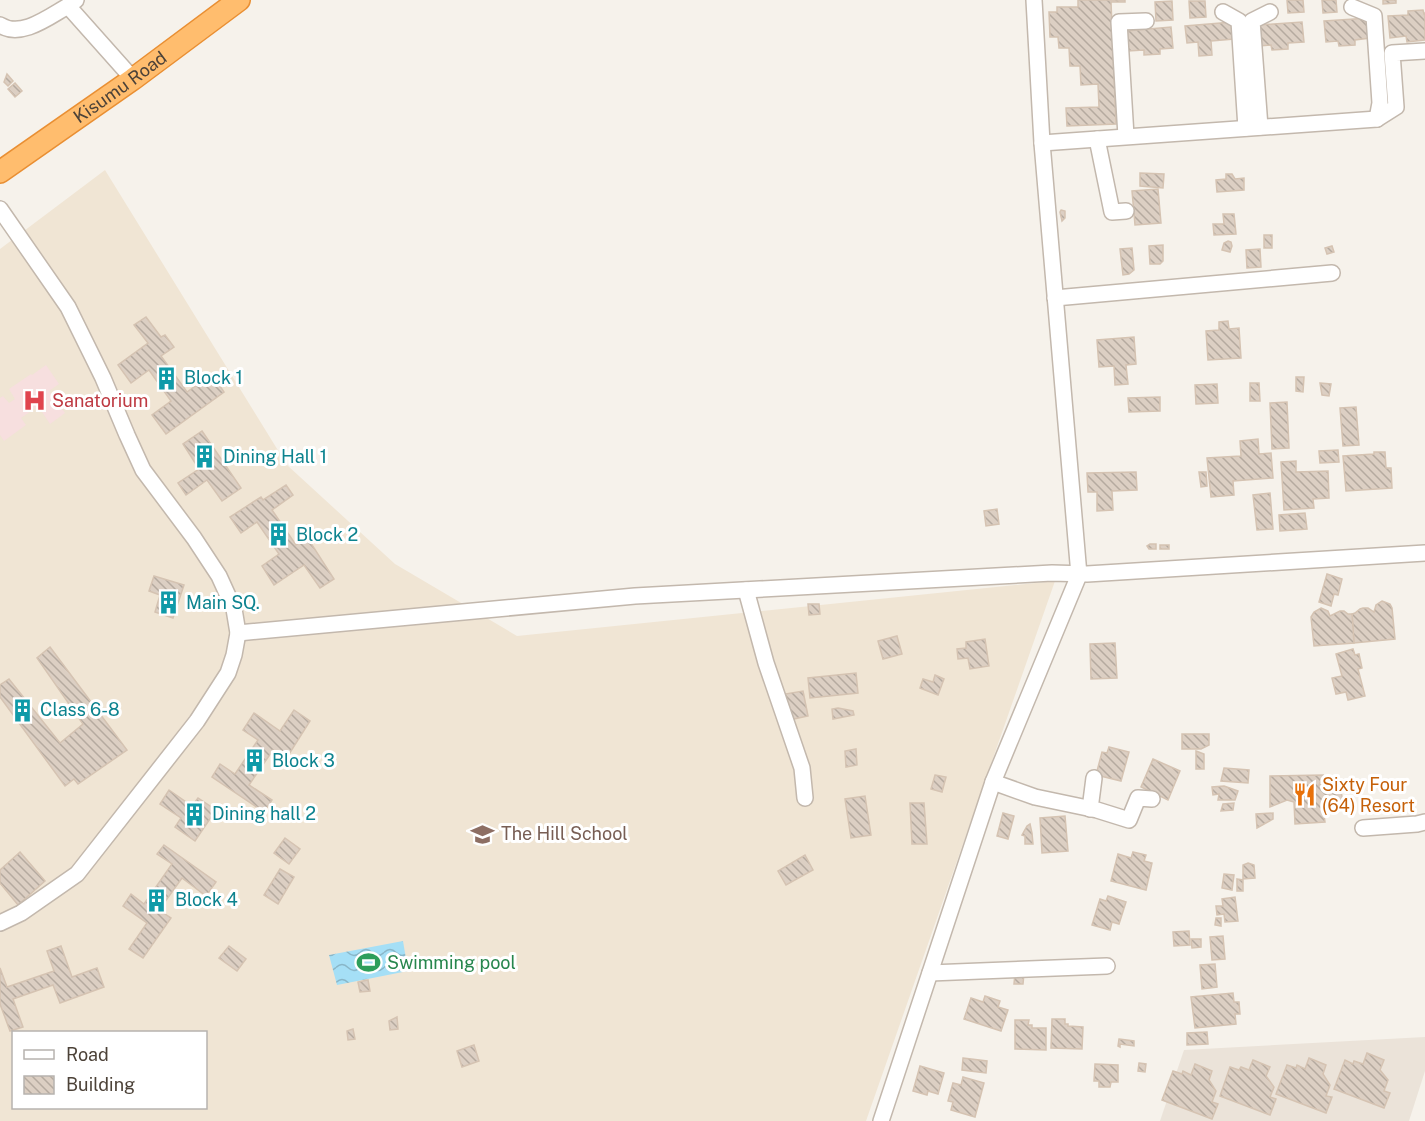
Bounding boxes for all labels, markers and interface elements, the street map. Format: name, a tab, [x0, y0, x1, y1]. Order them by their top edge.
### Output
street label: Kisumu Road	[69, 47, 171, 127]
building icon: Block 1	[153, 365, 179, 391]
place label: Block 1	[184, 367, 243, 388]
hospital icon: Sanatorium	[21, 388, 47, 414]
place label: Sanatorium	[52, 390, 148, 411]
building icon: Dining Hall 1	[192, 444, 218, 470]
place label: Dining Hall 1	[223, 446, 327, 467]
building icon: Block 2	[265, 522, 291, 548]
place label: Block 2	[296, 524, 358, 545]
building icon: Main SQ.	[155, 590, 181, 616]
place label: Main SQ.	[186, 592, 260, 613]
building icon: Class 6-8	[9, 697, 35, 723]
place label: Class 6-8	[40, 699, 120, 720]
building icon: Block 3	[241, 748, 267, 774]
place label: Block 3	[272, 750, 335, 771]
place label: Sixty Four (64) Resort	[1322, 774, 1415, 816]
restaurant icon: Sixty Four (64) Resort	[1291, 782, 1317, 808]
building icon: Dining hall 2	[181, 801, 207, 827]
place label: Dining hall 2	[212, 803, 316, 824]
school or university icon: The Hill School	[470, 821, 496, 847]
place label: The Hill School	[501, 823, 628, 844]
building icon: Block 4	[144, 887, 170, 913]
place label: Block 4	[175, 889, 238, 910]
sports icon: Swimming pool	[356, 950, 382, 976]
place label: Swimming pool	[387, 952, 516, 973]
legend	[12, 1031, 207, 1109]
text: Road	[66, 1044, 109, 1065]
text: Building	[66, 1074, 135, 1095]

